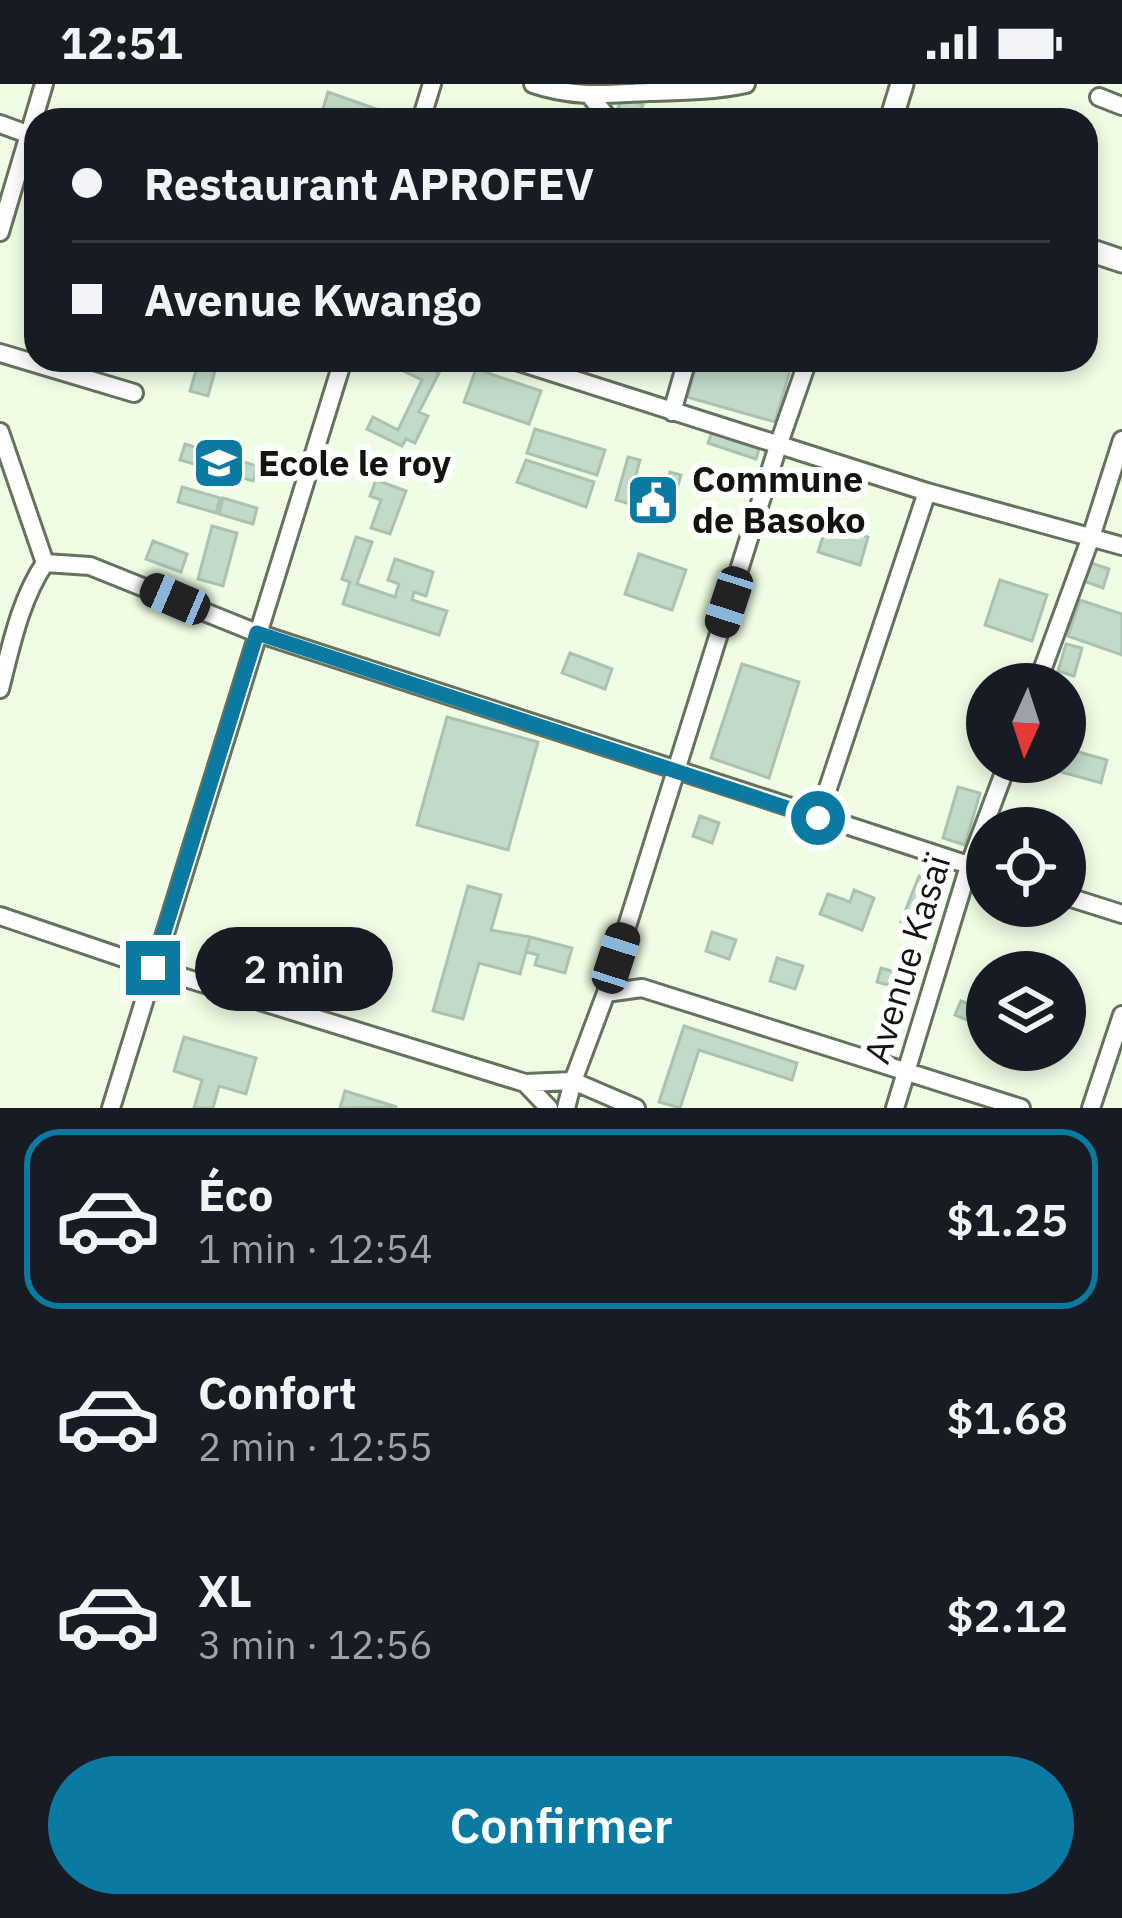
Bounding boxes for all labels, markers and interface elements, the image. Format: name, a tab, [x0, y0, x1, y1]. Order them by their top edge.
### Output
text: 12:51	[60, 13, 183, 71]
text: Restaurant APROFEV	[144, 154, 594, 212]
text: Avenue Kwango	[144, 270, 482, 328]
school or university icon: Ecole le roy	[191, 435, 247, 491]
place label: Ecole le roy	[258, 439, 452, 486]
place label: Commune de Basoko	[692, 455, 866, 543]
public building icon: Commune de Basoko	[625, 472, 681, 528]
car	[701, 562, 757, 642]
car	[135, 568, 215, 630]
north arrow	[966, 663, 1086, 783]
map controls	[966, 663, 1086, 1071]
route start	[791, 791, 845, 845]
button: locate	[966, 807, 1086, 927]
street label: Avenue Kasaï	[852, 848, 961, 1069]
car	[588, 918, 644, 998]
callout: 2 min	[195, 926, 393, 1010]
route end	[126, 941, 180, 995]
text: 2 min	[244, 943, 344, 994]
button: layers	[966, 951, 1086, 1071]
icon: car	[54, 1165, 162, 1273]
text: Éco	[198, 1165, 273, 1223]
text: $1.25	[947, 1190, 1068, 1248]
text: 1 min · 12:54	[198, 1223, 433, 1274]
icon: car	[54, 1363, 162, 1471]
text: Confort	[198, 1363, 357, 1421]
text: $1.68	[947, 1388, 1068, 1446]
text: 2 min · 12:55	[198, 1421, 433, 1472]
icon: car	[54, 1561, 162, 1669]
text: XL	[198, 1561, 252, 1619]
text: $2.12	[947, 1586, 1068, 1644]
text: 3 min · 12:56	[198, 1619, 433, 1670]
button: Confirmer	[48, 1756, 1074, 1894]

